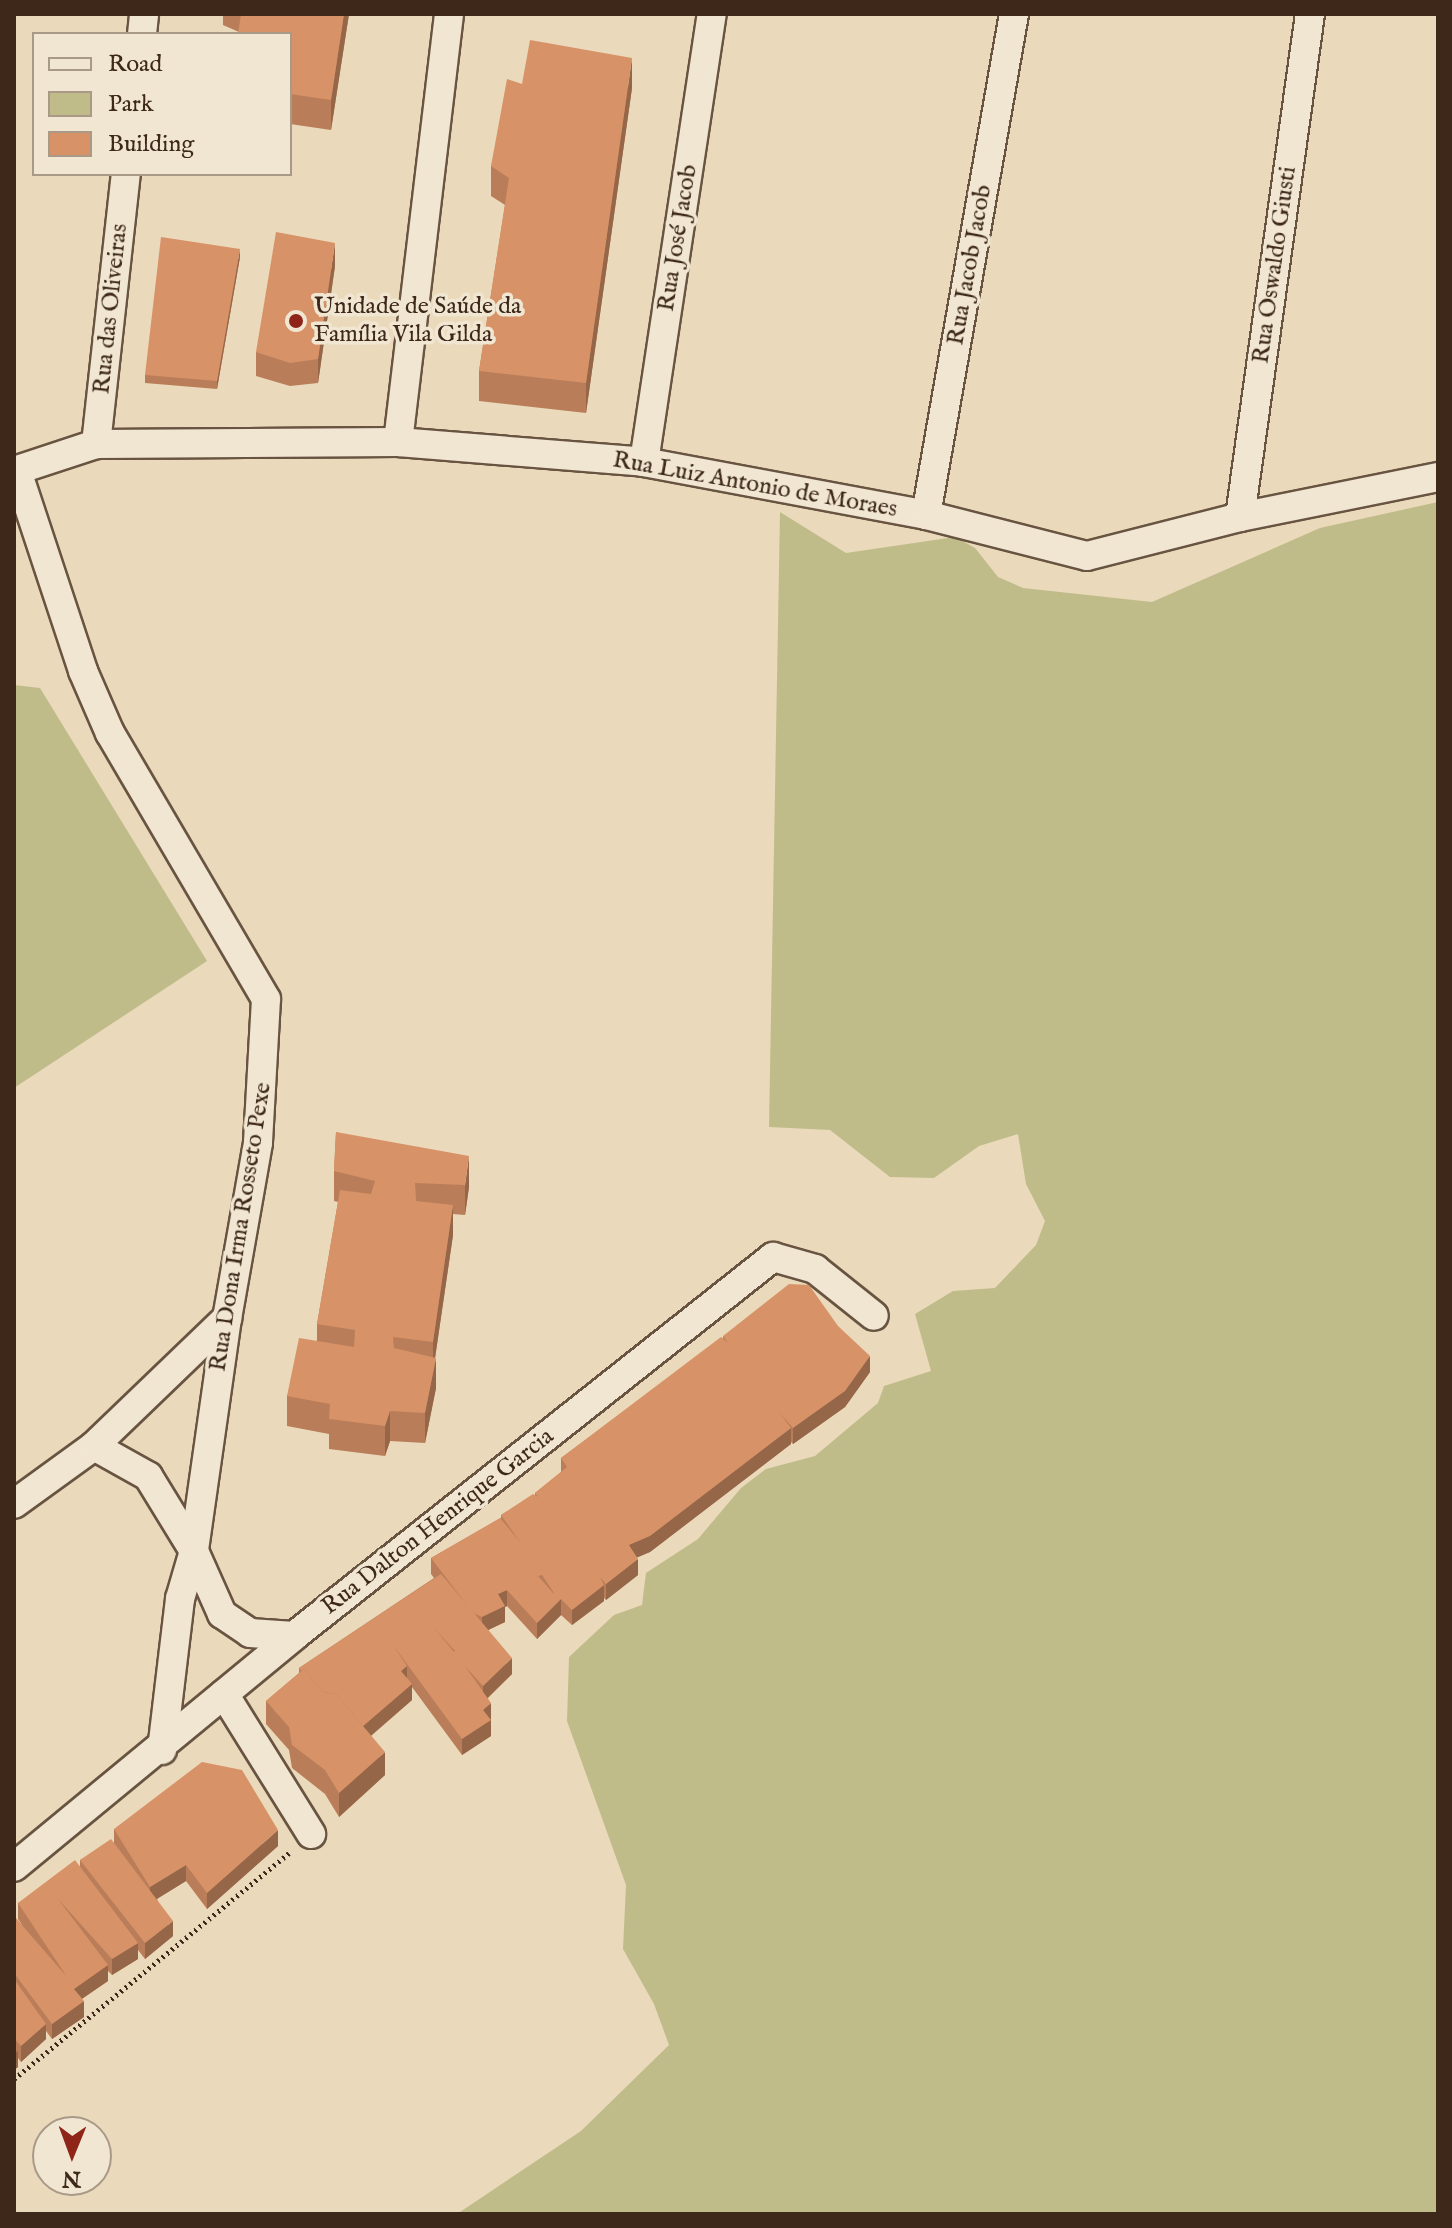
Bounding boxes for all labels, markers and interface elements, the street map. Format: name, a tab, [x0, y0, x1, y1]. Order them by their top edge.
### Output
legend	[32, 32, 292, 176]
text: Road	[108, 49, 162, 80]
text: Park	[108, 89, 154, 120]
text: Building	[108, 129, 194, 160]
street label: Rua José Jacob	[652, 162, 704, 314]
street label: Rua Oswaldo Giusti	[1247, 164, 1303, 366]
street label: Rua Jacob Jacob	[942, 182, 998, 348]
street label: Rua das Oliveiras	[88, 222, 134, 396]
place label: Unidade de Saúde da Família Vila Gilda	[314, 293, 521, 349]
marker: Unidade de Saúde da Família Vila Gilda	[285, 310, 307, 332]
street label: Rua Luiz Antonio de Moraes	[610, 446, 900, 524]
street label: Rua Dona Irma Rosseto Pexe	[204, 1080, 278, 1374]
street label: Rua Dalton Henrique Garcia	[316, 1422, 560, 1622]
north arrow	[32, 2116, 112, 2196]
text: N	[62, 2164, 81, 2192]

